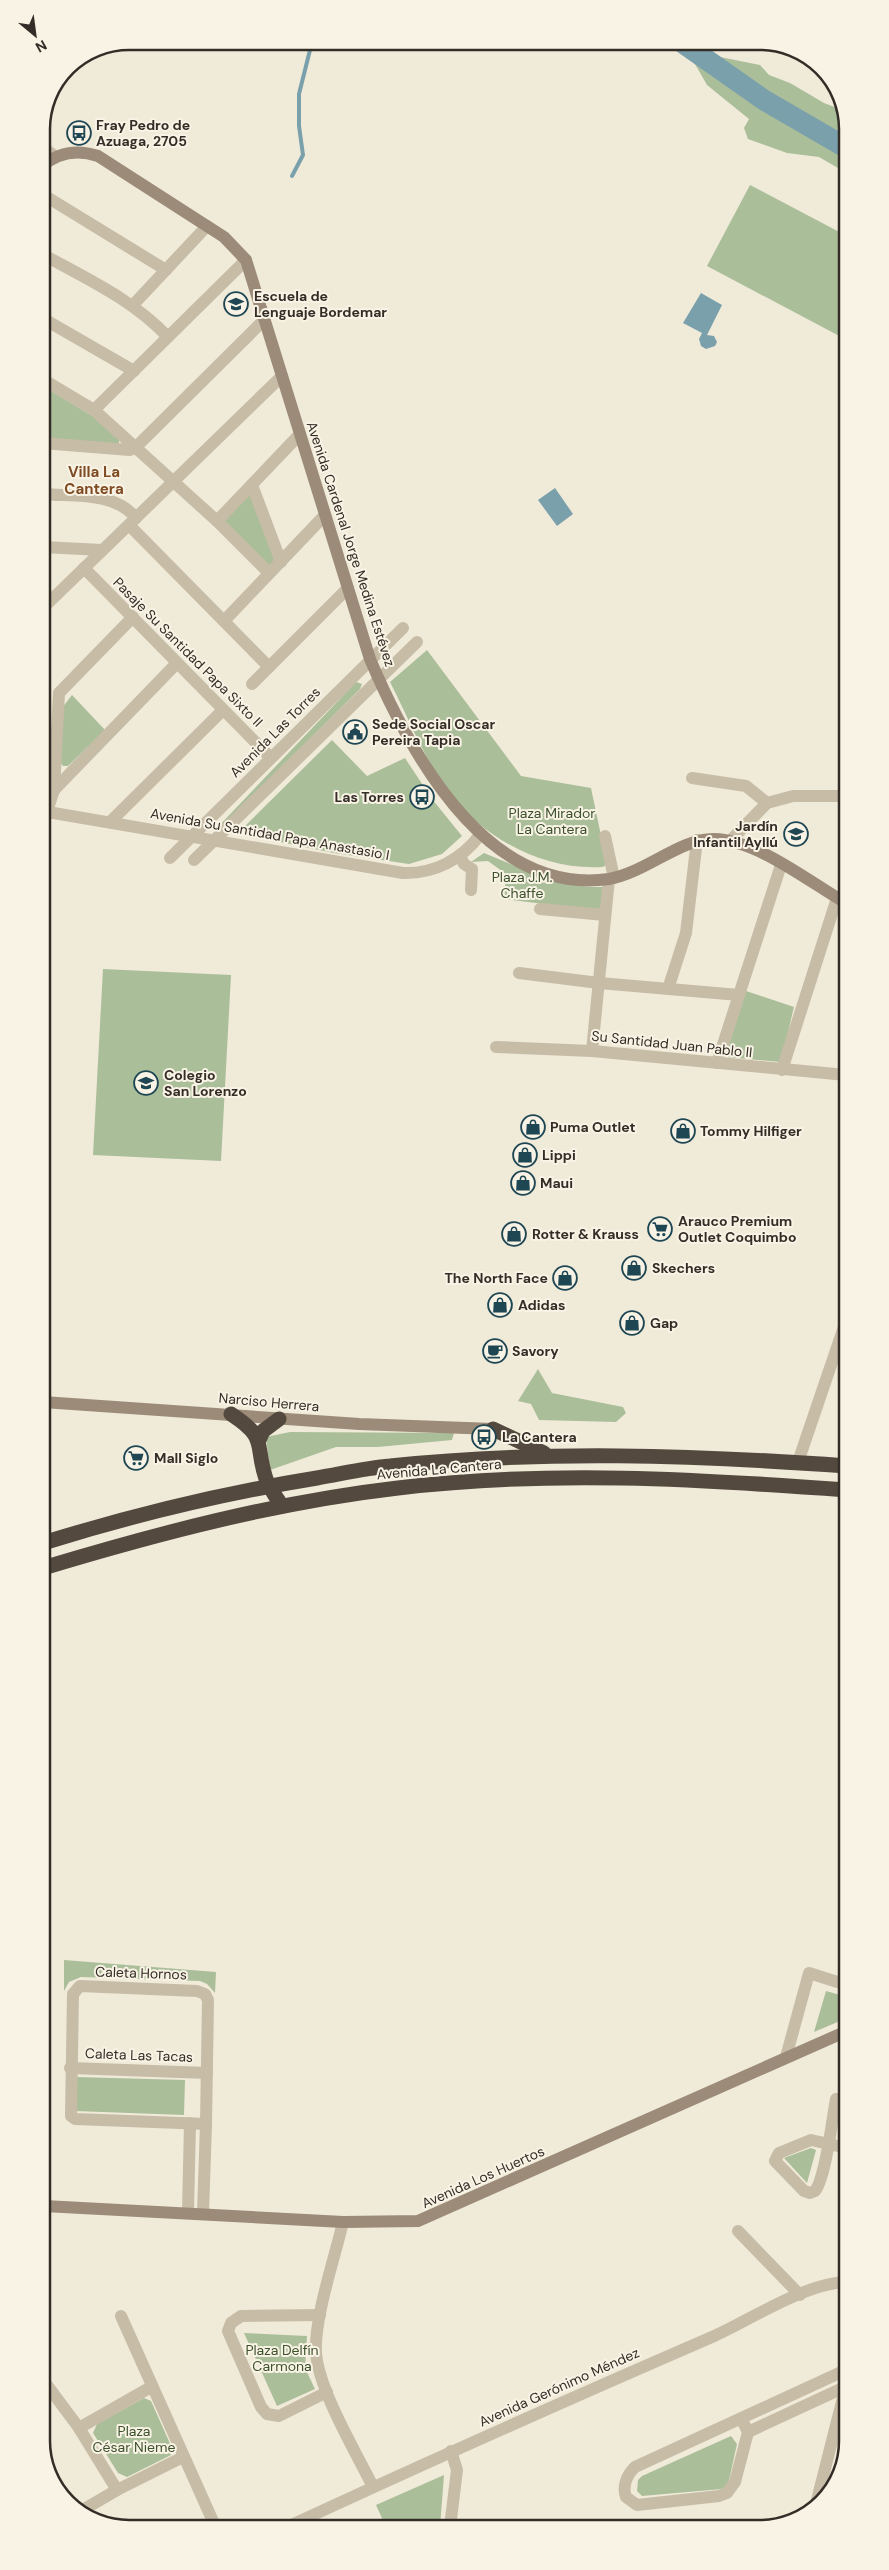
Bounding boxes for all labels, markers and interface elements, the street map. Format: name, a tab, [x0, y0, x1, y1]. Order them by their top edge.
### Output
north arrow	[10, 10, 60, 60]
text: N	[32, 36, 50, 57]
place label: Fray Pedro de Azuaga, 2705	[96, 116, 190, 150]
bus stop icon: Fray Pedro de Azuaga, 2705	[66, 120, 92, 146]
place label: Escuela de Lenguaje Bordemar	[254, 287, 387, 321]
school or university icon: Escuela de Lenguaje Bordemar	[223, 291, 249, 317]
street label: Avenida Cardenal Jorge Medina Estévez	[303, 419, 399, 669]
district label: Villa La Cantera	[64, 462, 124, 499]
street label: Pasaje Su Santidad Papa Sixto II	[109, 573, 267, 731]
street label: Avenida Las Torres	[226, 683, 324, 781]
place label: Sede Social Oscar Pereira Tapia	[372, 715, 495, 749]
public building icon: Sede Social Oscar Pereira Tapia	[342, 719, 368, 745]
bus stop icon: Las Torres	[409, 784, 435, 810]
place label: Las Torres	[334, 788, 404, 806]
street label: Avenida Su Santidad Papa Anastasio I	[149, 804, 391, 864]
park label: Plaza Mirador La Cantera	[509, 804, 595, 838]
place label: Jardín Infantil Ayllú	[693, 817, 778, 851]
school or university icon: Jardín Infantil Ayllú	[783, 821, 809, 847]
park label: Plaza J.M. Chaffe	[492, 868, 553, 902]
street label: Su Santidad Juan Pablo II	[591, 1027, 753, 1061]
place label: Colegio San Lorenzo	[164, 1066, 247, 1100]
school or university icon: Colegio San Lorenzo	[133, 1070, 159, 1096]
shop icon: Puma Outlet	[520, 1114, 546, 1140]
place label: Puma Outlet	[550, 1118, 636, 1136]
shop icon: Tommy Hilfiger	[670, 1118, 696, 1144]
place label: Tommy Hilfiger	[700, 1122, 802, 1140]
shop icon: Lippi	[512, 1142, 538, 1168]
place label: Lippi	[542, 1146, 576, 1164]
shop icon: Maui	[510, 1170, 536, 1196]
place label: Maui	[540, 1174, 573, 1192]
place label: Arauco Premium Outlet Coquimbo	[678, 1212, 796, 1246]
supermarket icon: Arauco Premium Outlet Coquimbo	[647, 1216, 673, 1242]
shop icon: Rotter & Krauss	[501, 1221, 527, 1247]
place label: Rotter & Krauss	[532, 1225, 639, 1243]
shop icon: Skechers	[621, 1255, 647, 1281]
place label: Skechers	[652, 1259, 715, 1277]
shop icon: The North Face	[552, 1265, 578, 1291]
place label: The North Face	[444, 1269, 548, 1287]
shop icon: Adidas	[487, 1292, 513, 1318]
place label: Adidas	[518, 1296, 565, 1314]
shop icon: Gap	[619, 1310, 645, 1336]
place label: Gap	[650, 1314, 678, 1332]
cafe icon: Savory	[482, 1338, 508, 1364]
place label: Savory	[512, 1342, 559, 1360]
street label: Narciso Herrera	[218, 1389, 320, 1415]
bus stop icon: La Cantera	[471, 1424, 497, 1450]
place label: La Cantera	[502, 1428, 577, 1446]
supermarket icon: Mall Siglo	[123, 1445, 149, 1471]
place label: Mall Siglo	[154, 1449, 218, 1467]
street label: Avenida La Cantera	[376, 1455, 502, 1483]
street label: Caleta Hornos	[95, 1962, 187, 1984]
street label: Caleta Las Tacas	[85, 2044, 193, 2066]
street label: Avenida Los Huertos	[419, 2142, 547, 2212]
park label: Plaza Delfín Carmona	[245, 2341, 319, 2375]
street label: Avenida Gerónimo Méndez	[476, 2343, 642, 2431]
park label: Plaza César Nieme	[93, 2422, 176, 2456]

